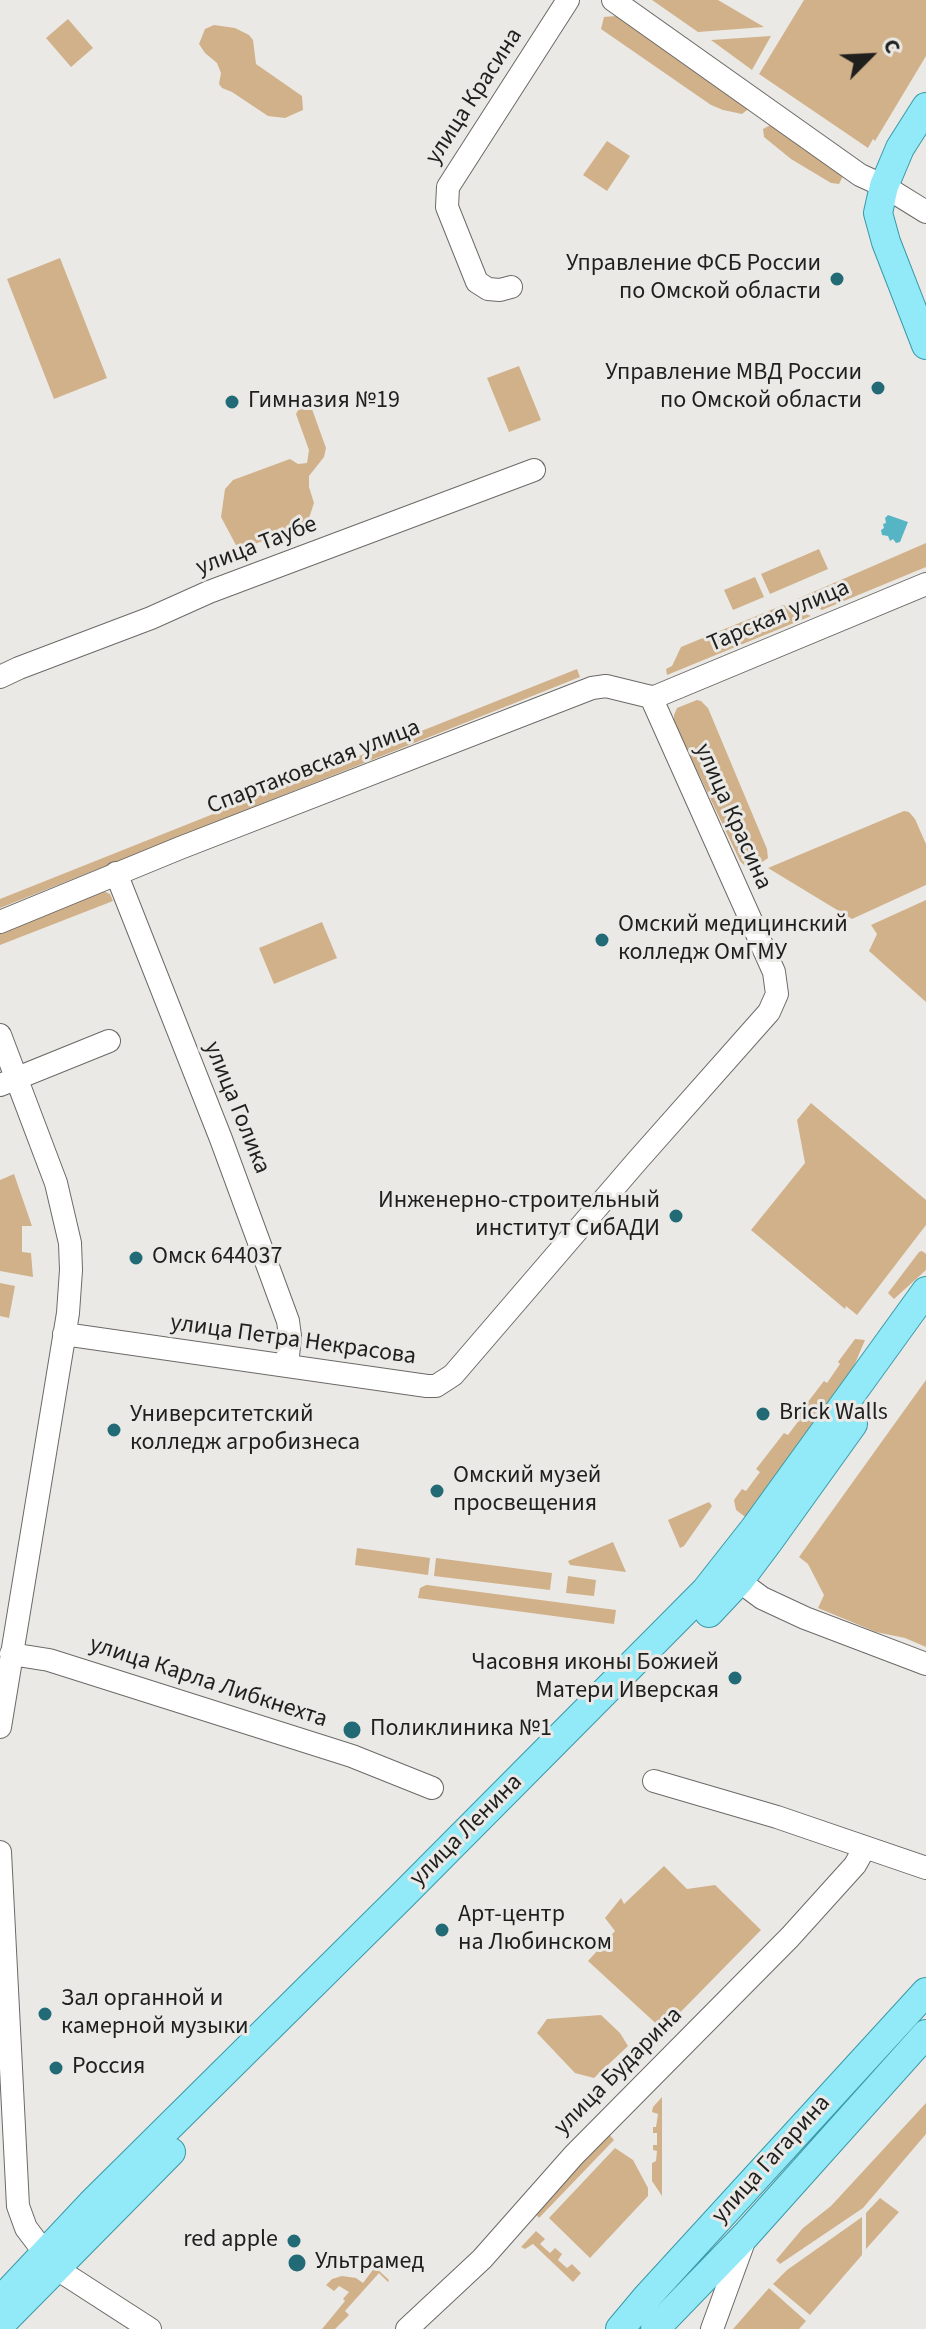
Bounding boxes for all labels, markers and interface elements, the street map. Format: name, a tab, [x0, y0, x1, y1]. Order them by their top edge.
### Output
north arrow	[830, 16, 910, 96]
street label: улица Красина	[420, 23, 530, 171]
text: С	[875, 34, 909, 59]
place label: Управление ФСБ России по Омской области	[566, 251, 821, 307]
marker: Управление ФСБ России по Омской области	[828, 270, 846, 288]
place label: Управление МВД России по Омской области	[605, 360, 862, 416]
marker: Управление МВД России по Омской области	[869, 379, 887, 397]
place label: Гимназия №19	[248, 388, 400, 416]
marker: Гимназия №19	[223, 393, 241, 411]
street label: улица Таубе	[193, 511, 321, 583]
street label: Тарская улица	[704, 574, 854, 660]
street label: Спартаковская улица	[203, 714, 425, 822]
street label: улица Красина	[687, 740, 777, 894]
place label: Омский медицинский колледж ОмГМУ	[618, 912, 848, 968]
marker: Омский медицинский колледж ОмГМУ	[593, 931, 611, 949]
street label: улица Голика	[196, 1038, 276, 1178]
place label: Инженерно-строительный институт СибАДИ	[378, 1188, 660, 1244]
marker: Инженерно-строительный институт СибАДИ	[667, 1207, 685, 1225]
place label: Омск 644037	[152, 1244, 282, 1272]
marker: Омск 644037	[127, 1249, 145, 1267]
street label: улица Петра Некрасова	[168, 1309, 418, 1373]
place label: Brick Walls	[779, 1400, 888, 1428]
place label: Университетский колледж агробизнеса	[130, 1402, 360, 1458]
marker: Brick Walls	[754, 1405, 772, 1423]
marker: Университетский колледж агробизнеса	[105, 1421, 123, 1439]
place label: Омский музей просвещения	[453, 1463, 601, 1519]
marker: Омский музей просвещения	[428, 1482, 446, 1500]
street label: улица Карла Либкнехта	[85, 1631, 331, 1735]
place label: Часовня иконы Божией Матери Иверская	[471, 1650, 719, 1706]
marker: Часовня иконы Божией Матери Иверская	[726, 1669, 744, 1687]
place label: Поликлиника №1	[370, 1716, 552, 1744]
marker: Поликлиника №1	[341, 1719, 363, 1741]
street label: улица Ленина	[405, 1769, 529, 1893]
place label: Арт-центр на Любинском	[458, 1902, 612, 1958]
marker: Арт-центр на Любинском	[433, 1921, 451, 1939]
place label: Зал органной и камерной музыки	[61, 1986, 249, 2042]
street label: улица Бударина	[549, 2002, 689, 2142]
marker: Зал органной и камерной музыки	[36, 2005, 54, 2023]
place label: Россия	[72, 2054, 145, 2082]
marker: Россия	[47, 2059, 65, 2077]
street label: улица Гагарина	[707, 2090, 837, 2230]
place label: red apple	[183, 2227, 278, 2255]
marker: red apple	[285, 2232, 303, 2250]
place label: Ультрамед	[315, 2249, 424, 2277]
marker: Ультрамед	[286, 2252, 308, 2274]

